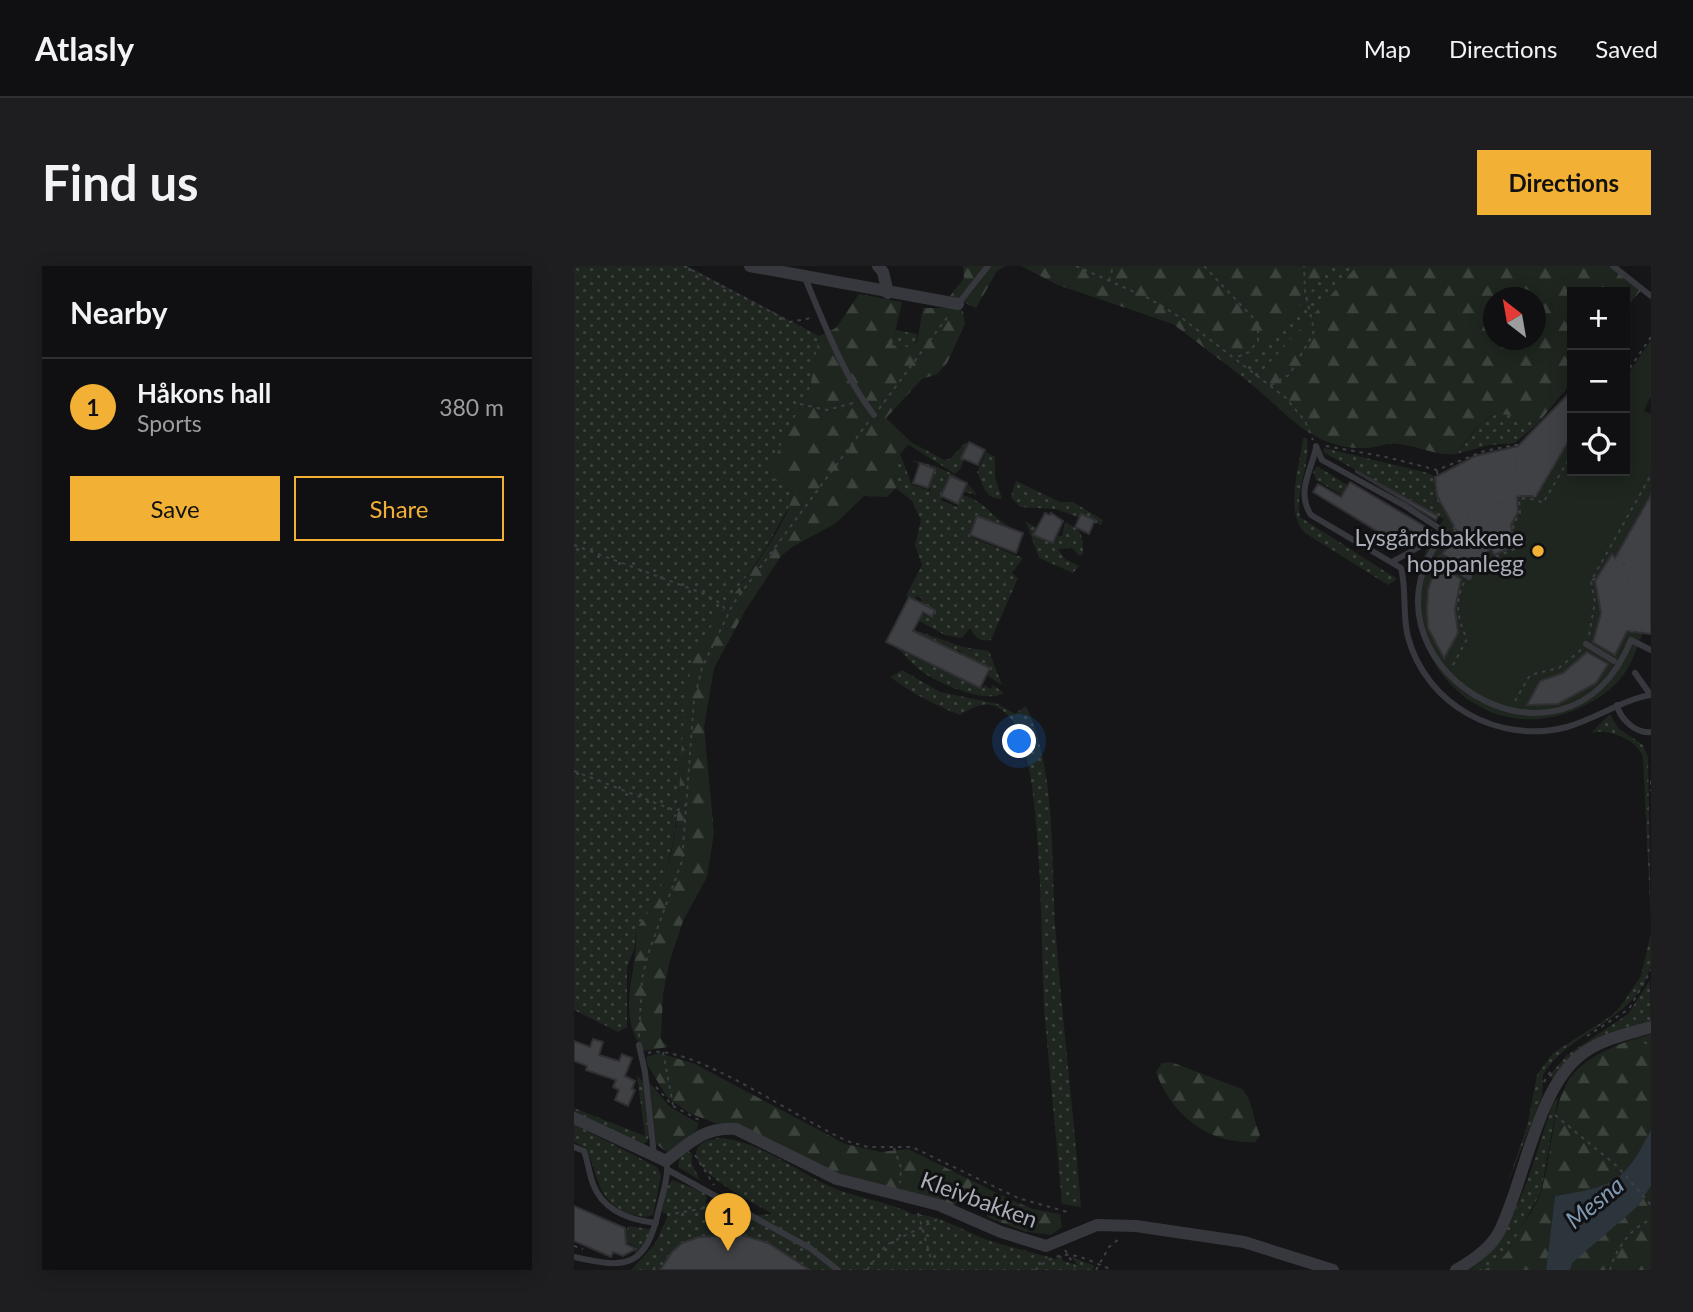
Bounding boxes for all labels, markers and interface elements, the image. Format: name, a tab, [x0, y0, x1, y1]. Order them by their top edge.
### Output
text: Atlasly	[35, 28, 134, 68]
text: Map	[1364, 34, 1411, 63]
text: Directions	[1449, 34, 1557, 63]
text: Saved	[1595, 34, 1658, 63]
button: Directions	[1477, 150, 1651, 215]
text: Find us	[42, 153, 199, 211]
north arrow	[1483, 287, 1546, 350]
map controls	[1567, 287, 1630, 476]
button: +	[1567, 287, 1630, 350]
text: Nearby	[70, 294, 168, 330]
button: −	[1567, 350, 1630, 413]
text: Håkons hall	[137, 377, 271, 409]
text: 1	[86, 393, 100, 421]
text: 380 m	[439, 393, 504, 421]
text: Sports	[137, 409, 202, 437]
button: locate	[1567, 413, 1630, 476]
button: Save	[70, 476, 280, 541]
button: Share	[294, 476, 504, 541]
place label: Lysgårdsbakkene hoppanlegg	[1355, 523, 1524, 577]
marker: Lysgårdsbakkene hoppanlegg	[1530, 543, 1546, 559]
your location	[1002, 724, 1036, 758]
street label: Kleivbakken	[917, 1165, 1042, 1233]
water label: Mesna	[1559, 1170, 1629, 1234]
pin: 1	[705, 1193, 751, 1251]

